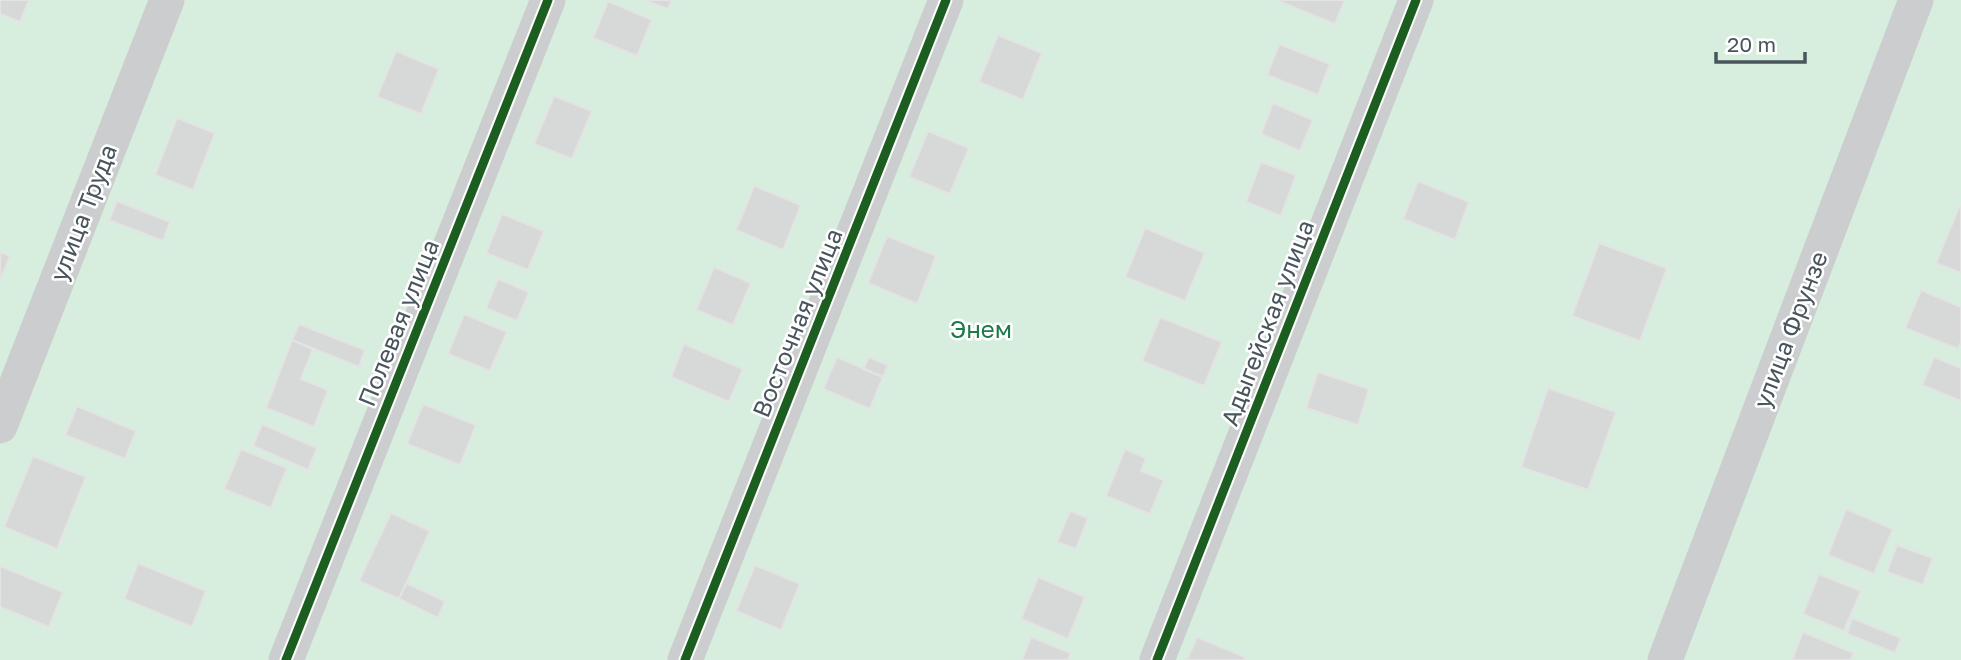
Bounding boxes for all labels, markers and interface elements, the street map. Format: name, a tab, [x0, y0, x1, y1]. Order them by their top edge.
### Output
scale bar	[1716, 21, 1805, 65]
text: 20 m	[1727, 31, 1776, 57]
street label: улица Труда	[43, 140, 122, 285]
street label: Адыгейская улица	[1214, 215, 1319, 429]
street label: Восточная улица	[746, 224, 848, 421]
street label: Полевая улица	[351, 235, 444, 410]
street label: улица Фрунзе	[1746, 247, 1833, 412]
park label: Энем	[950, 314, 1012, 343]

